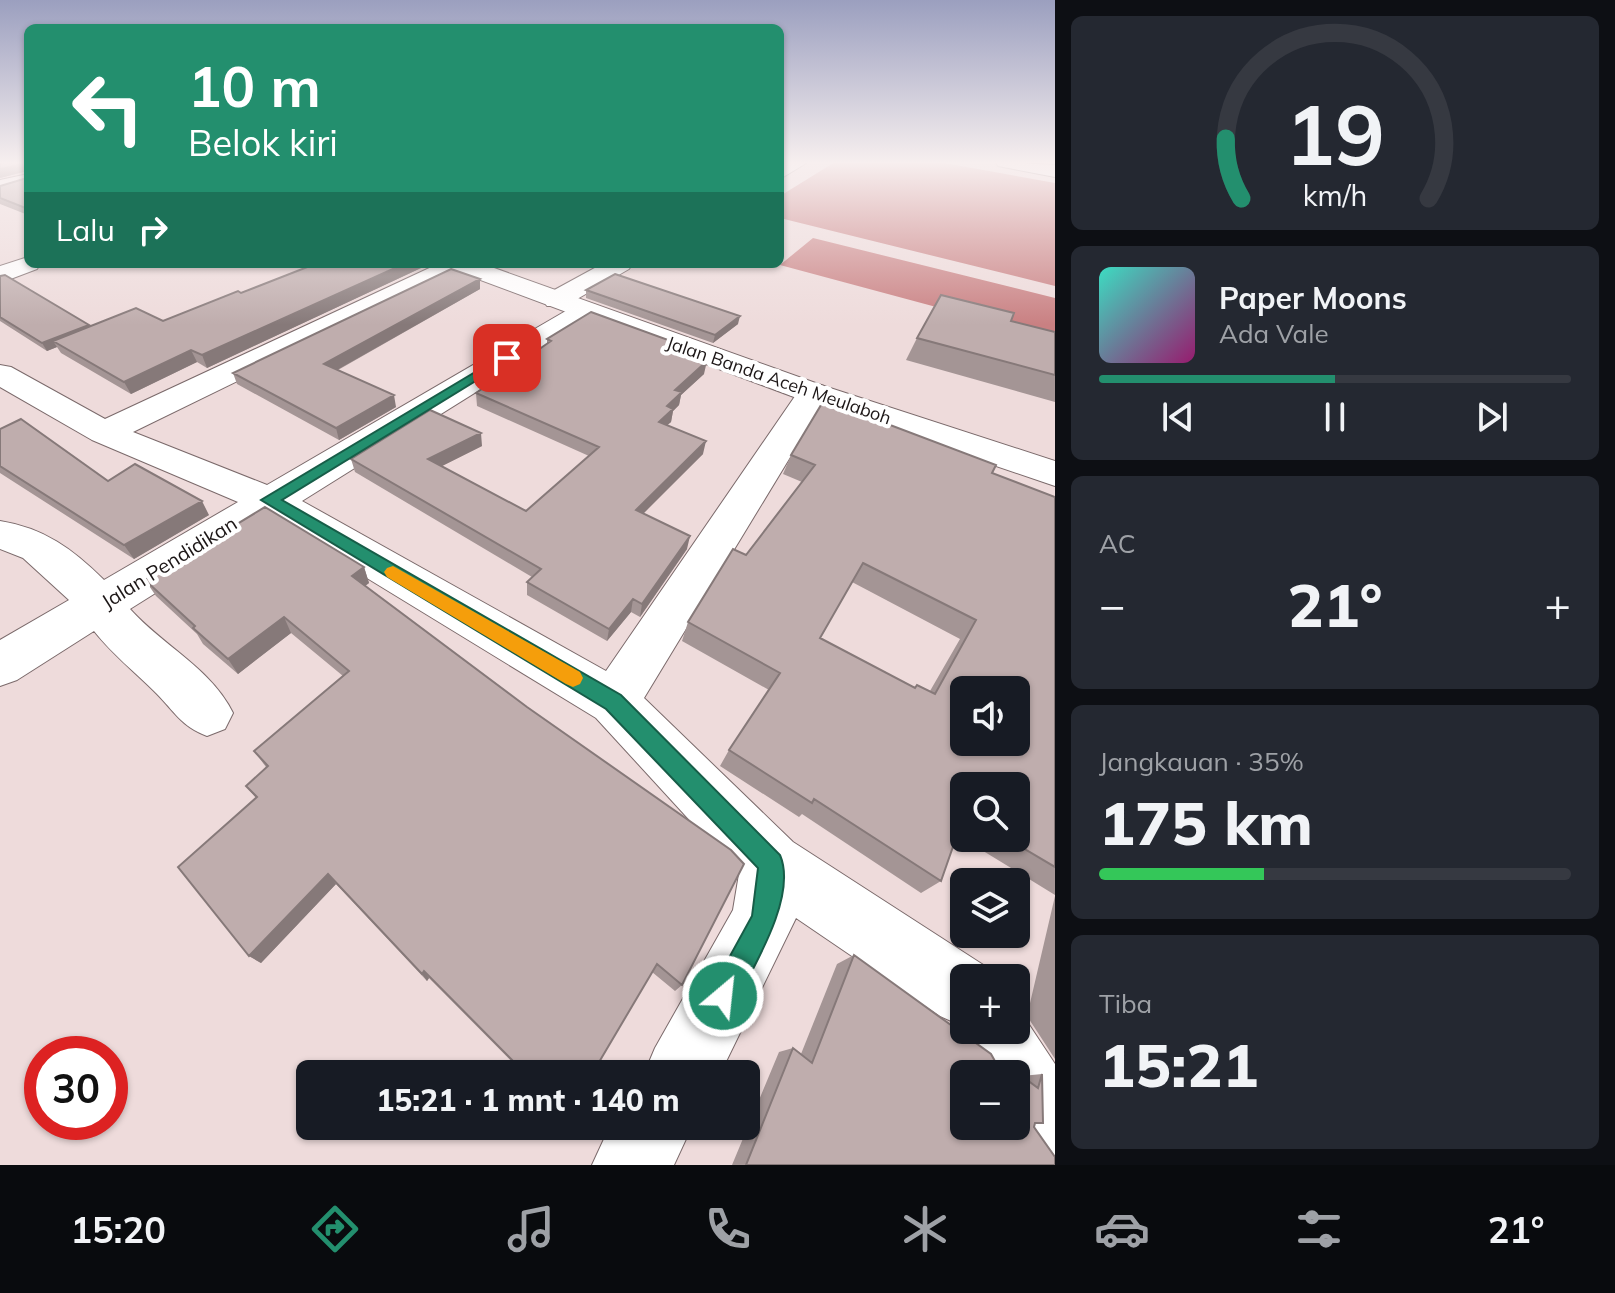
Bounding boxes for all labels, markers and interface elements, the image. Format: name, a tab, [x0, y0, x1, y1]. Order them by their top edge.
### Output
text: 10 m	[188, 51, 321, 121]
icon: left	[56, 56, 160, 160]
text: 19	[1285, 80, 1385, 185]
text: Belok kiri	[188, 120, 338, 165]
text: km/h	[1303, 177, 1367, 213]
icon: right	[131, 208, 175, 252]
text: Lalu	[56, 211, 115, 249]
text: Paper Moons	[1219, 279, 1407, 317]
text: Ada Vale	[1219, 317, 1329, 350]
pin	[473, 324, 541, 392]
street label: Jalan Banda Aceh Meulaboh	[664, 331, 894, 429]
icon: arrive	[485, 336, 529, 380]
icon: previous	[1156, 395, 1200, 439]
icon: pause	[1313, 395, 1357, 439]
icon: next	[1470, 395, 1514, 439]
street label: Jalan Pendidikan	[97, 510, 241, 614]
text: AC	[1099, 527, 1136, 560]
text: 21°	[1287, 567, 1383, 642]
text: −	[1099, 577, 1125, 632]
text: +	[1545, 577, 1571, 632]
map controls	[950, 676, 1030, 1140]
button: sound	[950, 676, 1030, 756]
text: Jangkauan · 35%	[1099, 745, 1304, 778]
button: search	[950, 772, 1030, 852]
text: 175 km	[1099, 785, 1313, 860]
button: layers	[950, 868, 1030, 948]
position arrow	[681, 954, 765, 1038]
button: +	[950, 964, 1030, 1044]
text: Tiba	[1099, 987, 1152, 1020]
text: 15:21	[1099, 1027, 1259, 1102]
speed limit sign: 30	[24, 1036, 128, 1140]
button: −	[950, 1060, 1030, 1140]
text: 15:21 · 1 mnt · 140 m	[376, 1081, 680, 1119]
icon: directions	[307, 1201, 363, 1257]
icon: music	[503, 1201, 559, 1257]
icon: phone	[700, 1201, 756, 1257]
icon: climate	[897, 1201, 953, 1257]
icon: car	[1094, 1201, 1150, 1257]
icon: filters	[1291, 1201, 1347, 1257]
text: 15:20	[70, 1207, 166, 1252]
text: 21°	[1488, 1207, 1545, 1252]

